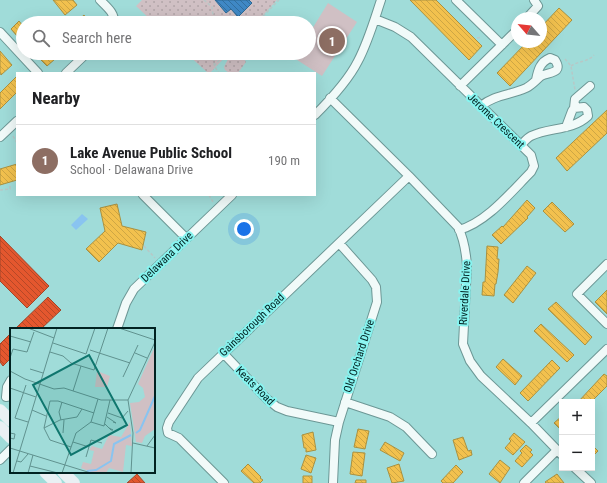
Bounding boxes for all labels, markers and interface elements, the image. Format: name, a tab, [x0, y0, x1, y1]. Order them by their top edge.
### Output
north arrow	[511, 12, 547, 48]
search box	[16, 16, 316, 60]
pin: 1	[319, 26, 345, 56]
icon: search	[30, 27, 52, 49]
text: Search here	[62, 29, 132, 47]
text: Nearby	[32, 88, 80, 108]
street label: Jerome Crescent	[465, 91, 527, 151]
text: Lake Avenue Public School	[70, 144, 232, 162]
text: 1	[42, 153, 48, 168]
text: 190 m	[268, 153, 300, 168]
text: School · Delawana Drive	[70, 162, 193, 177]
your location	[234, 219, 254, 239]
street label: Delawana Drive	[138, 229, 196, 285]
street label: Riverdale Drive	[457, 261, 473, 325]
street label: Gainsborough Road	[217, 291, 287, 359]
street label: Old Orchard Drive	[341, 318, 377, 394]
inset map	[10, 328, 155, 473]
street label: Keats Road	[233, 364, 277, 408]
map controls	[559, 399, 595, 471]
button: +	[559, 399, 595, 435]
button: −	[559, 435, 595, 471]

